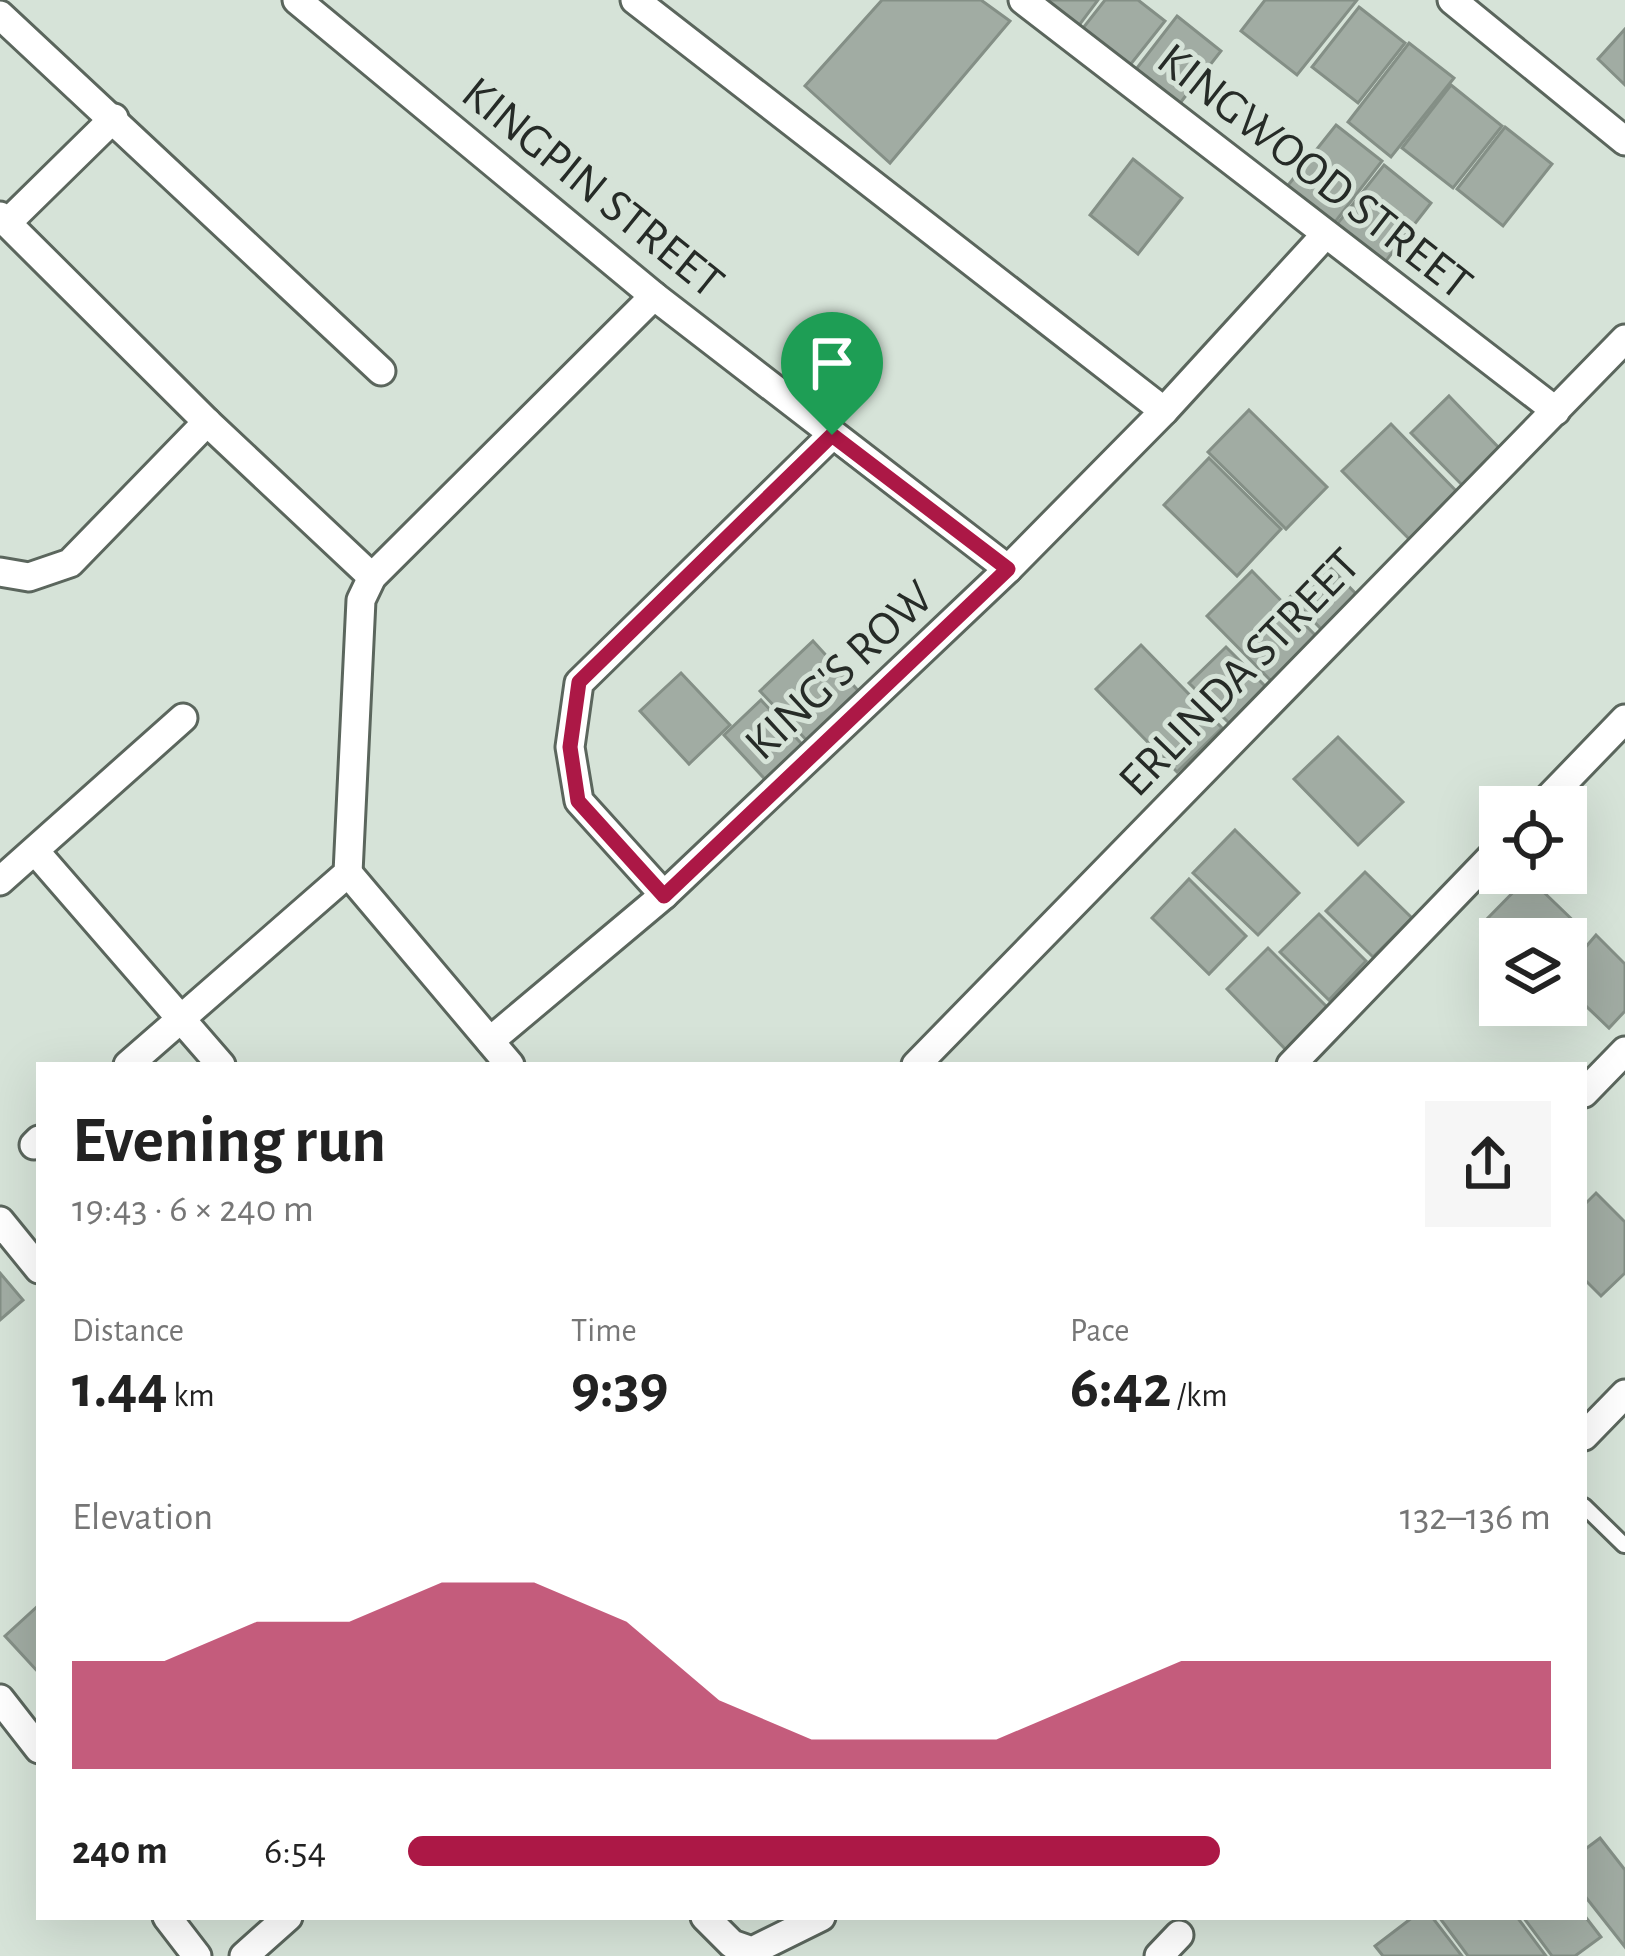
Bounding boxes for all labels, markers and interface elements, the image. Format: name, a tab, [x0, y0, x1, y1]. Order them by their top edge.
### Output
street label: KINGWOOD STREET	[1148, 35, 1480, 309]
street label: KINGPIN STREET	[453, 69, 732, 308]
pin	[781, 312, 883, 435]
icon: arrive	[799, 330, 865, 396]
street label: ERLINDA STREET	[1111, 540, 1370, 806]
street label: KING'S ROW	[737, 573, 943, 770]
map controls	[1479, 786, 1587, 1026]
button: locate	[1479, 786, 1587, 894]
button: layers	[1479, 918, 1587, 1026]
button: share	[1425, 1101, 1551, 1227]
text: Evening run	[72, 1108, 386, 1174]
text: 19:43 · 6 × 240 m	[72, 1190, 314, 1229]
text: Distance	[72, 1315, 184, 1348]
text: Time	[571, 1315, 637, 1348]
text: Pace	[1070, 1315, 1129, 1348]
text: 1.44	[72, 1358, 168, 1418]
text: 9:39	[571, 1358, 669, 1418]
text: 6:42	[1070, 1358, 1171, 1418]
text: km	[168, 1380, 215, 1413]
text: /km	[1171, 1380, 1228, 1413]
text: Elevation	[72, 1498, 213, 1537]
text: 132–136 m	[1400, 1498, 1551, 1537]
text: 240 m	[72, 1832, 168, 1871]
text: 6:54	[264, 1832, 326, 1871]

